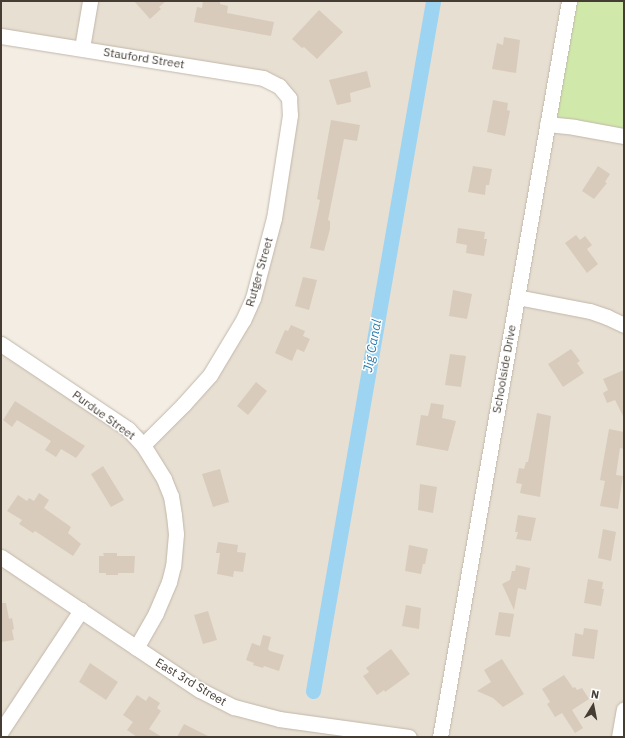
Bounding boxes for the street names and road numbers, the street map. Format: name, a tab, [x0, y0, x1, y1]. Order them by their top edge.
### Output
street label: Stauford Street	[102, 44, 186, 72]
street label: Rutger Street	[242, 236, 276, 308]
street label: Schoolside Drive	[489, 324, 519, 414]
street label: Purdue Street	[70, 387, 138, 443]
street label: East 3rd Street	[153, 655, 229, 709]

